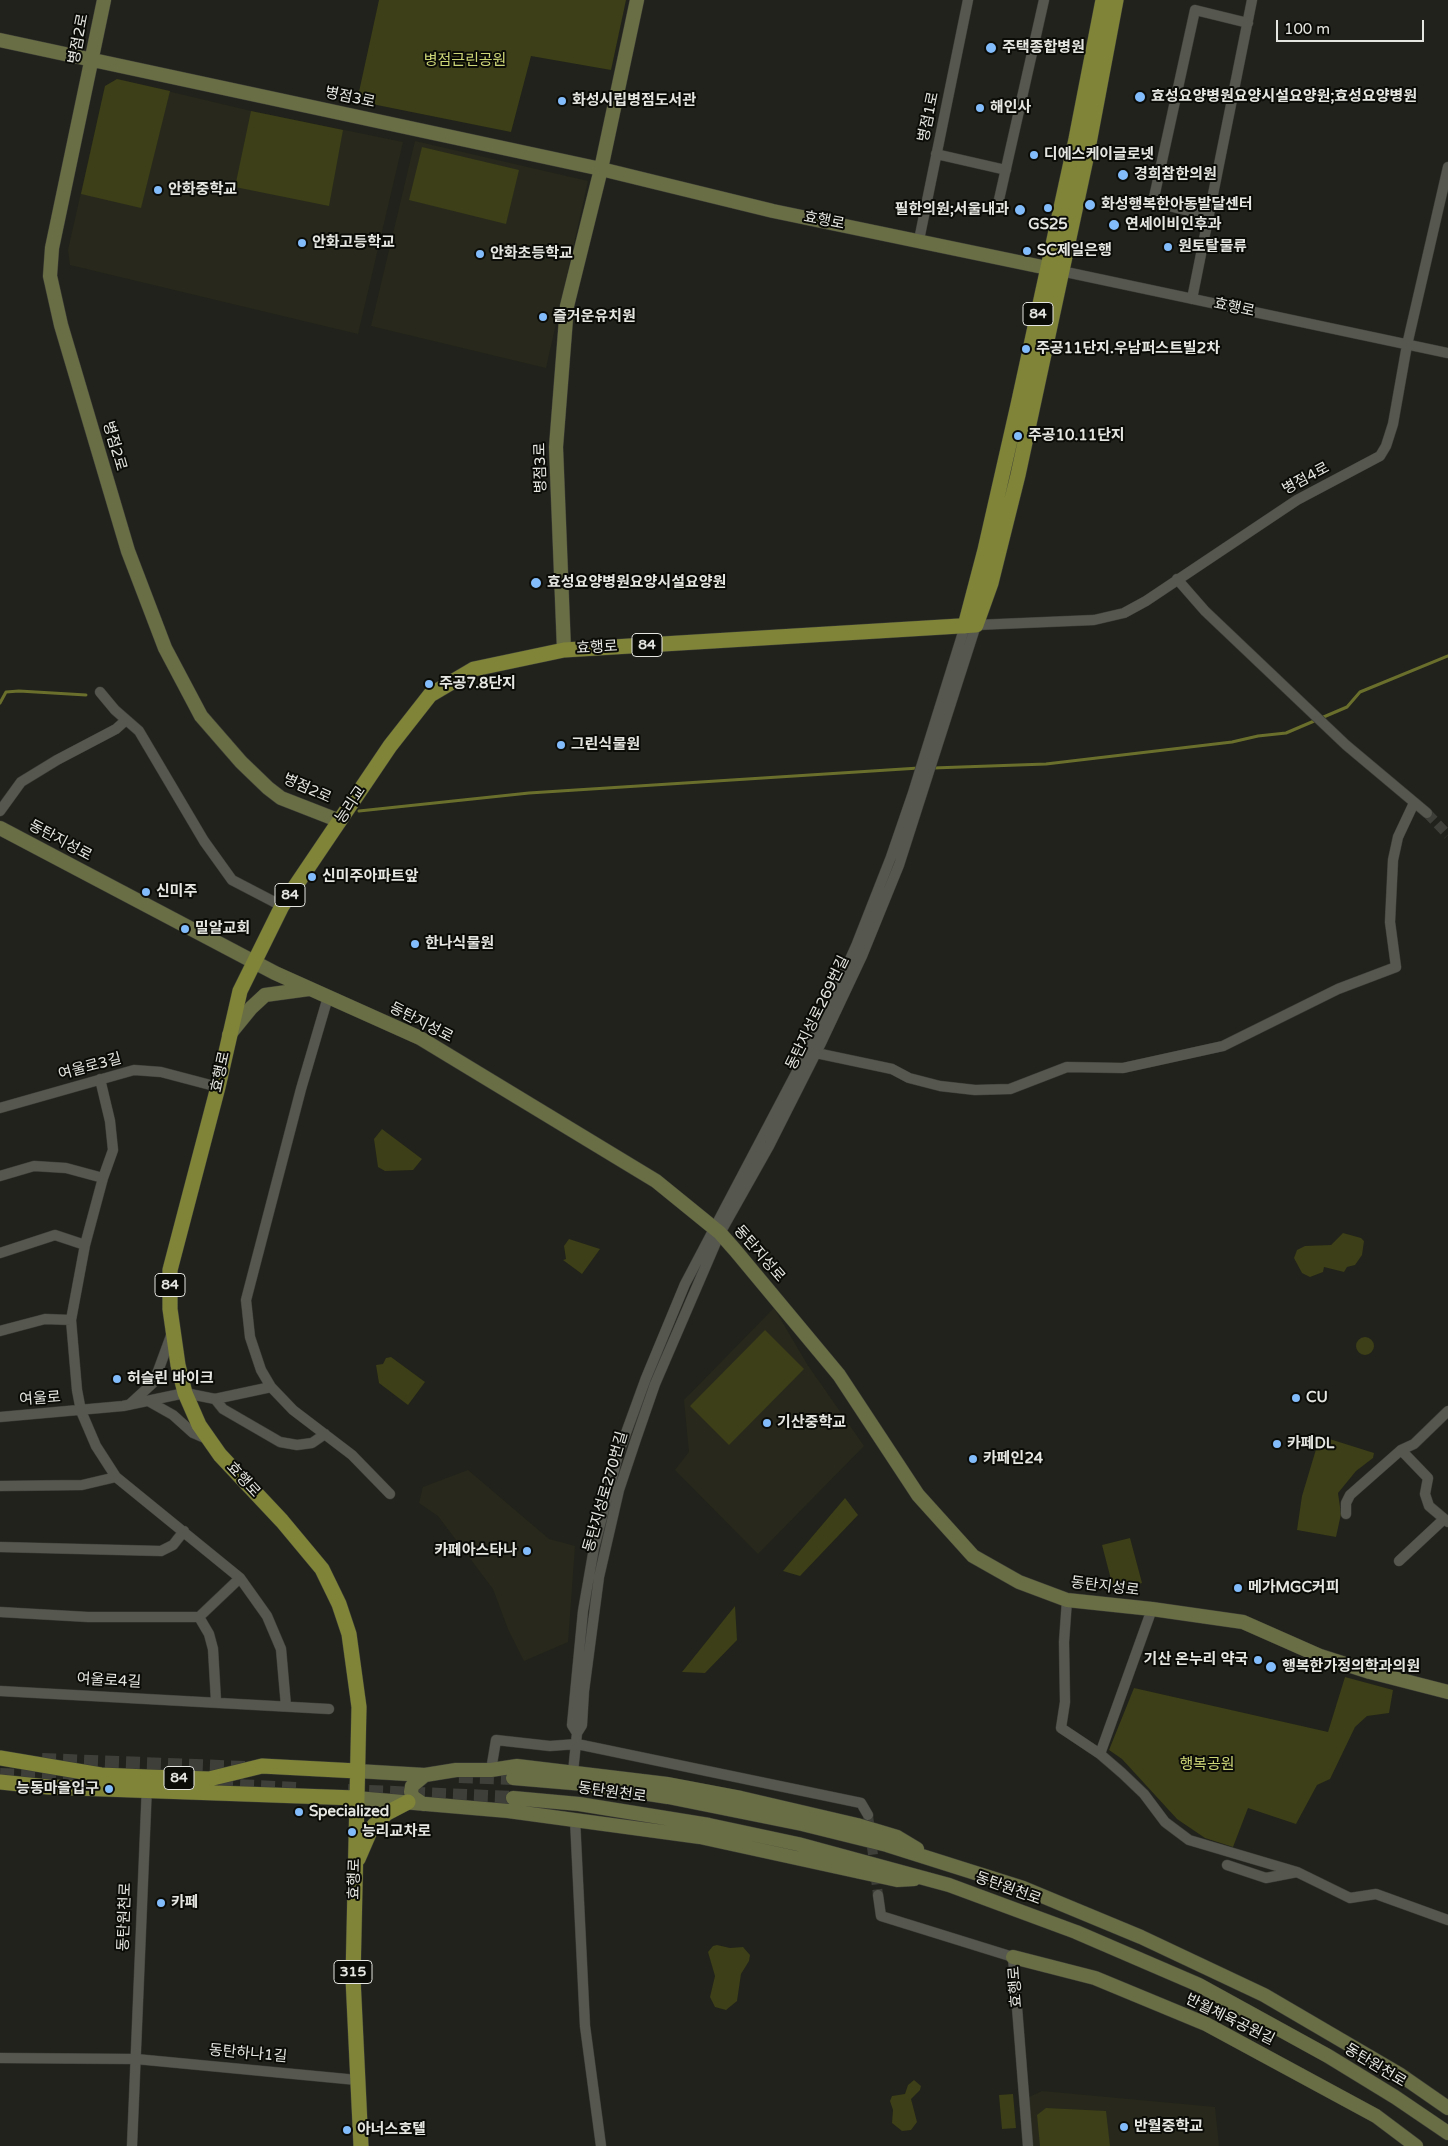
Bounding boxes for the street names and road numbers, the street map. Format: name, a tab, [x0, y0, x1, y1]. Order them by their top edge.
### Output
street label: 병점2로	[65, 12, 93, 66]
street label: 병점3로	[323, 84, 377, 112]
street label: 병점1로	[915, 90, 943, 144]
street label: 효행로	[802, 208, 846, 234]
street label: 효행로	[1212, 295, 1256, 321]
road number: 84	[1023, 302, 1053, 326]
street label: 병점2로	[98, 419, 130, 473]
street label: 병점3로	[532, 442, 550, 494]
street label: 병점4로	[1279, 459, 1333, 499]
road number: 84	[632, 634, 662, 656]
street label: 효행로	[576, 638, 618, 658]
street label: 병점2로	[280, 770, 334, 808]
street label: 능리교	[332, 783, 370, 827]
street label: 동탄지성로	[25, 817, 95, 865]
road number: 84	[275, 884, 305, 906]
street label: 동탄지성로269번길	[783, 953, 853, 1073]
street label: 동탄지성로	[386, 999, 456, 1047]
street label: 여울로3길	[56, 1050, 124, 1084]
street label: 효행로	[208, 1050, 234, 1094]
street label: 동탄지성로	[730, 1222, 788, 1286]
road number: 84	[155, 1274, 185, 1296]
street label: 여울로	[19, 1389, 61, 1409]
street label: 동탄지성로270번길	[580, 1430, 632, 1554]
street label: 효행로	[222, 1459, 264, 1501]
street label: 동탄지성로	[1070, 1574, 1140, 1600]
street label: 여울로4길	[76, 1670, 142, 1692]
road number: 84	[164, 1766, 194, 1790]
street label: 동탄원천로	[577, 1779, 647, 1807]
street label: 효행로	[346, 1858, 364, 1900]
street label: 동탄원천로	[973, 1869, 1043, 1909]
street label: 동탄원천로	[115, 1882, 135, 1952]
road number: 315	[334, 1960, 372, 1984]
street label: 효행로	[1006, 1966, 1026, 2008]
street label: 반월체육공원길	[1183, 1991, 1277, 2049]
street label: 동탄원천로	[1341, 2041, 1409, 2091]
street label: 동탄하나1길	[208, 2042, 288, 2066]

